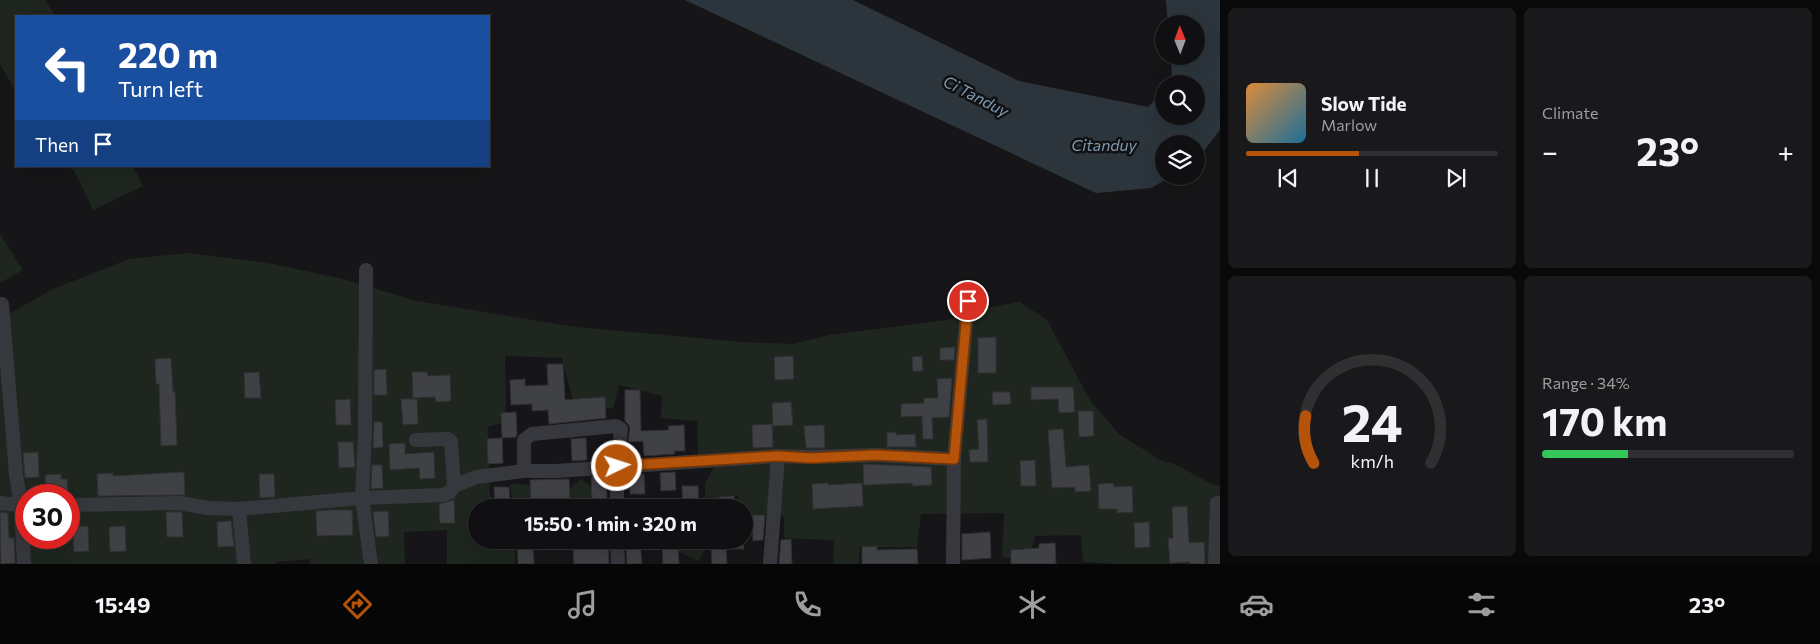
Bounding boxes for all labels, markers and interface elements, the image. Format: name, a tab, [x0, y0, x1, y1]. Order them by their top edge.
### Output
north arrow	[1155, 15, 1205, 65]
map controls	[1155, 15, 1205, 185]
text: 220 m	[118, 32, 218, 75]
icon: left	[35, 35, 100, 100]
water label: Ci Tanduy	[940, 71, 1013, 120]
text: Turn left	[118, 75, 203, 102]
button: search	[1155, 75, 1205, 125]
text: Slow Tide	[1321, 92, 1407, 115]
text: Climate	[1542, 103, 1598, 122]
text: Marlow	[1321, 115, 1377, 134]
text: 23°	[1636, 127, 1699, 174]
icon: arrive	[89, 130, 117, 158]
text: Then	[35, 133, 79, 156]
text: −	[1542, 134, 1558, 168]
text: +	[1778, 134, 1794, 168]
water label: Citanduy	[1071, 135, 1138, 154]
button: layers	[1155, 135, 1205, 185]
icon: previous	[1274, 164, 1302, 192]
icon: pause	[1358, 164, 1386, 192]
icon: next	[1442, 164, 1470, 192]
pin	[947, 280, 989, 322]
icon: arrive	[954, 287, 982, 315]
text: Range · 34%	[1542, 373, 1630, 392]
text: 24	[1342, 389, 1402, 453]
text: 170 km	[1542, 397, 1667, 444]
position arrow	[590, 439, 642, 491]
text: km/h	[1350, 450, 1394, 472]
speed limit sign: 30	[15, 484, 80, 549]
text: 15:50 · 1 min · 320 m	[524, 512, 697, 535]
icon: directions	[340, 587, 375, 622]
icon: music	[565, 587, 600, 622]
icon: phone	[790, 587, 825, 622]
icon: climate	[1015, 587, 1050, 622]
icon: car	[1239, 587, 1274, 622]
icon: filters	[1464, 587, 1499, 622]
text: 15:49	[95, 591, 151, 618]
text: 23°	[1689, 591, 1725, 618]

